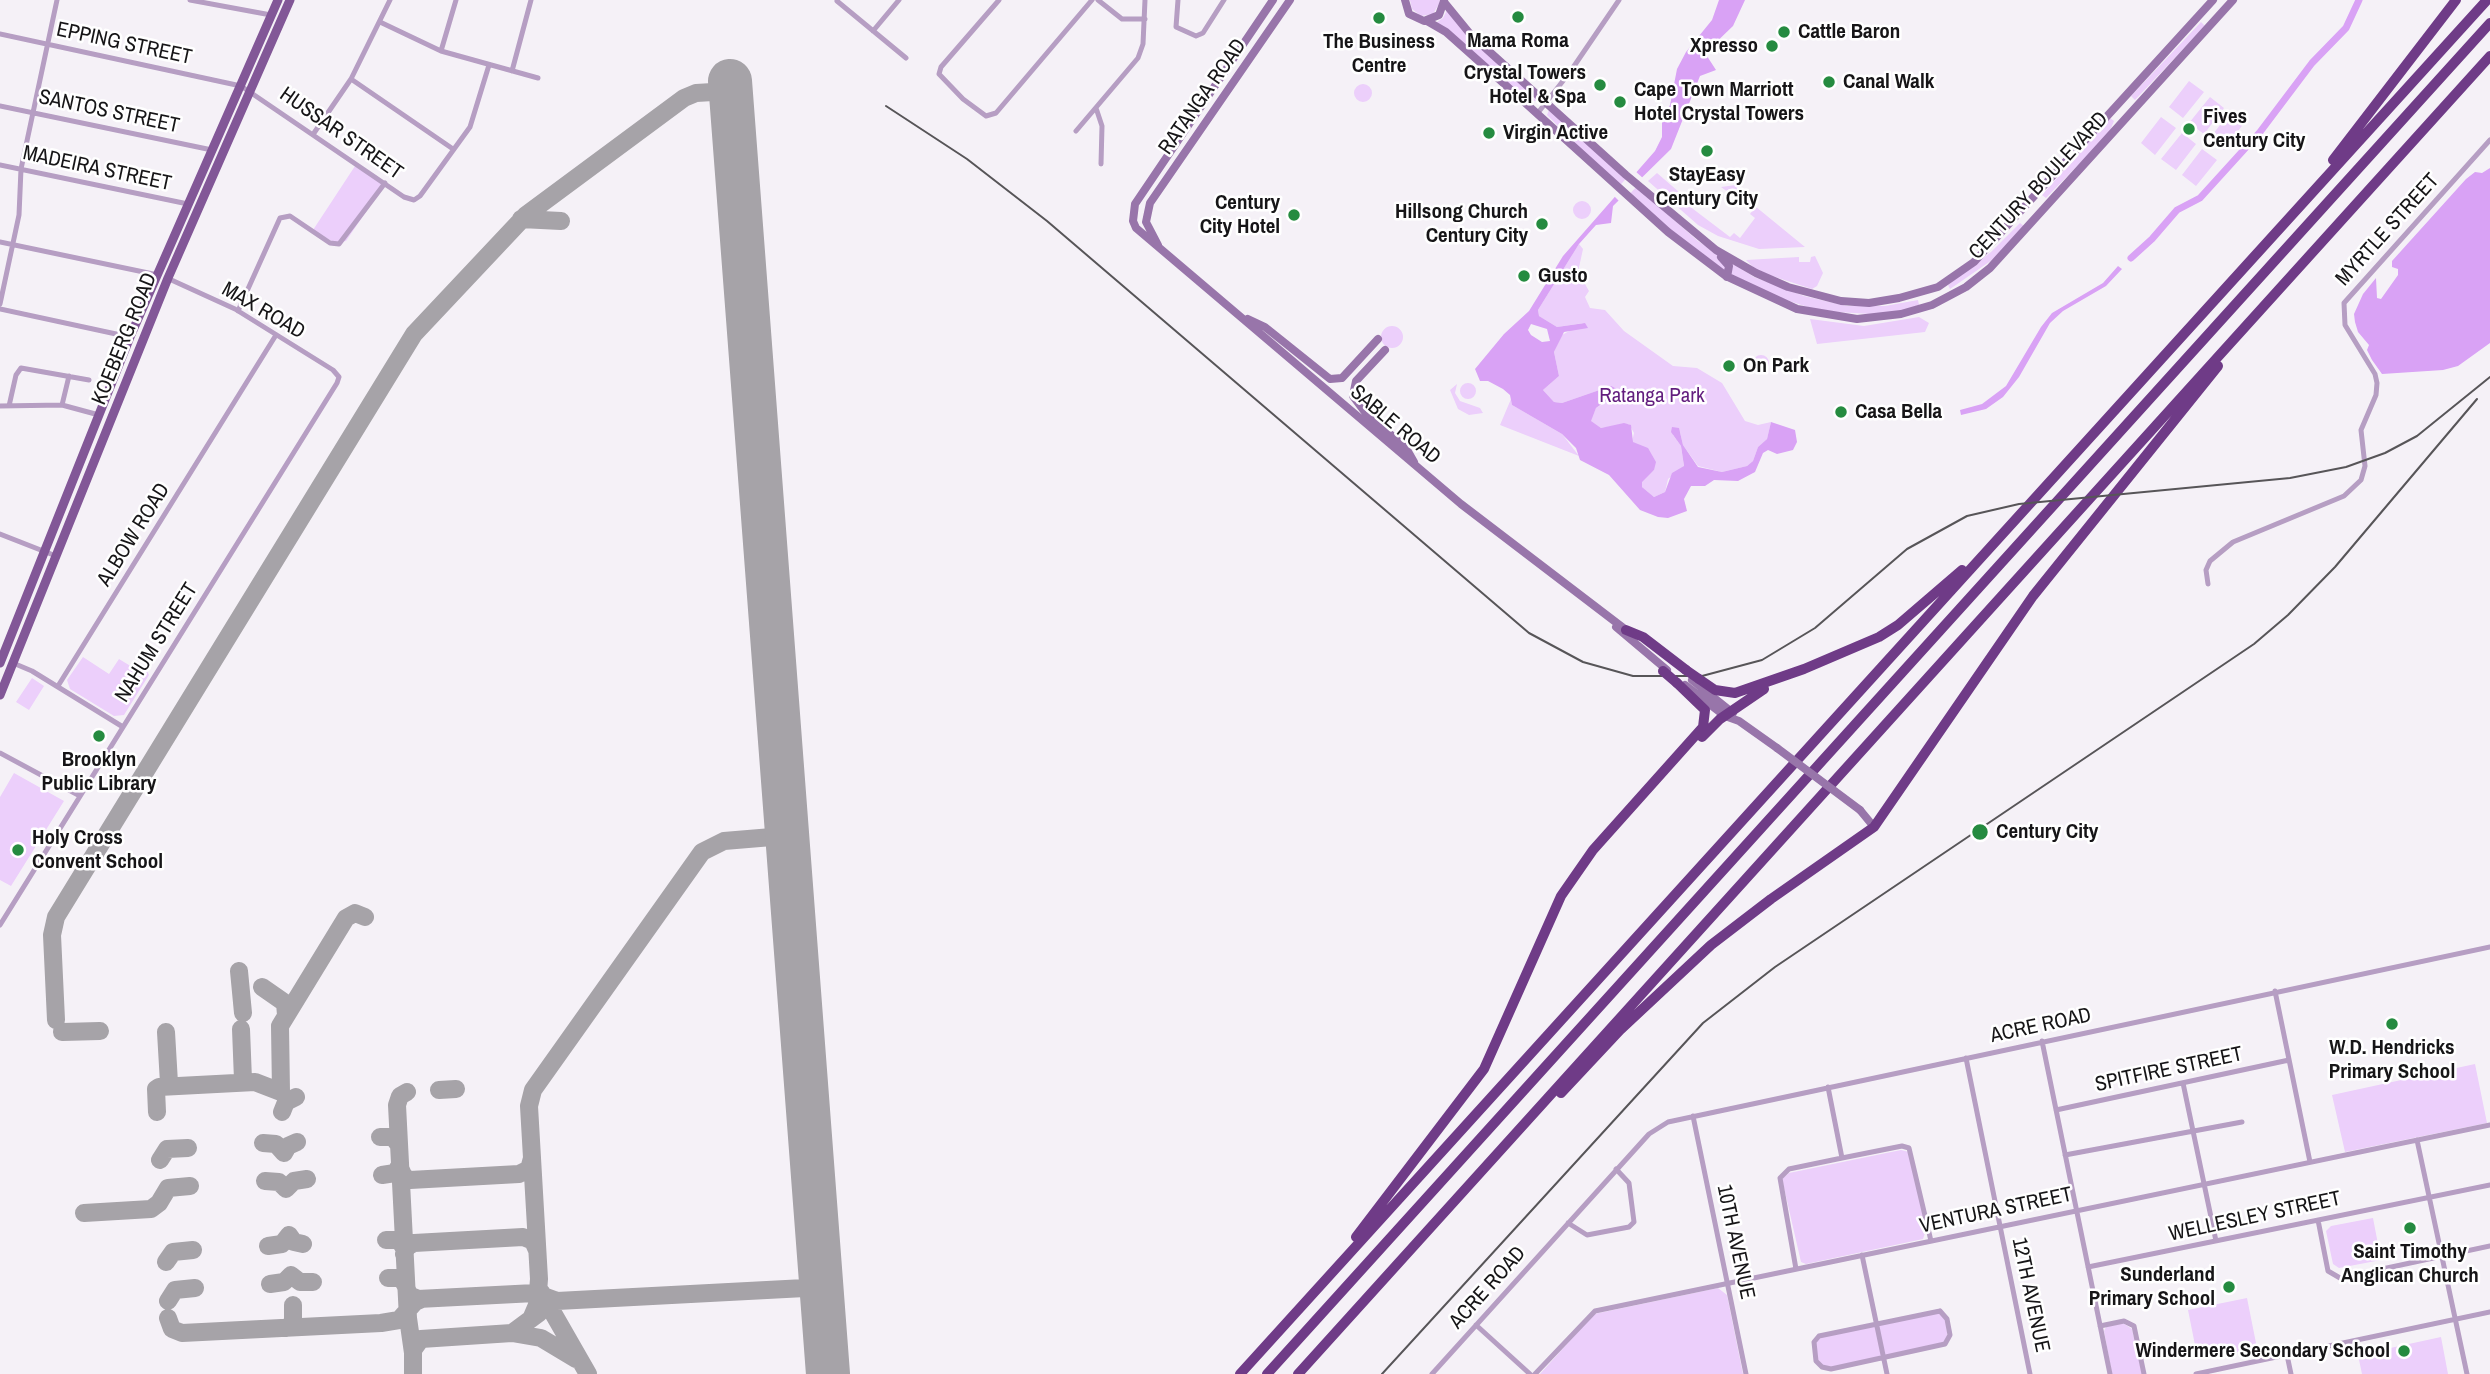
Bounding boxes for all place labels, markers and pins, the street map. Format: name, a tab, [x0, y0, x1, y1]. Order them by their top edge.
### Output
marker: Mama Roma	[1510, 9, 1526, 25]
marker: The Business Centre	[1371, 10, 1387, 26]
place label: Cattle Baron	[1798, 19, 1900, 45]
marker: Cattle Baron	[1776, 24, 1792, 40]
place label: Mama Roma	[1467, 28, 1569, 54]
place label: The Business Centre	[1323, 29, 1435, 79]
place label: Xpresso	[1690, 33, 1758, 59]
marker: Xpresso	[1764, 38, 1780, 54]
place label: Crystal Towers Hotel & Spa	[1464, 60, 1586, 110]
place label: Canal Walk	[1843, 69, 1934, 95]
marker: Canal Walk	[1821, 74, 1837, 90]
marker: Crystal Towers Hotel & Spa	[1592, 77, 1608, 93]
place label: Cape Town Marriott Hotel Crystal Towers	[1634, 77, 1804, 127]
marker: Cape Town Marriott Hotel Crystal Towers	[1612, 94, 1628, 110]
place label: Fives Century City	[2203, 104, 2305, 154]
place label: Virgin Active	[1503, 120, 1608, 146]
marker: Fives Century City	[2181, 121, 2197, 137]
marker: Virgin Active	[1481, 125, 1497, 141]
marker: StayEasy Century City	[1699, 143, 1715, 159]
place label: StayEasy Century City	[1656, 162, 1758, 212]
place label: Century City Hotel	[1200, 190, 1280, 240]
place label: Hillsong Church Century City	[1395, 199, 1528, 249]
marker: Century City Hotel	[1286, 207, 1302, 223]
marker: Hillsong Church Century City	[1534, 216, 1550, 232]
place label: Gusto	[1538, 263, 1588, 289]
marker: Gusto	[1516, 268, 1532, 284]
place label: On Park	[1743, 353, 1809, 379]
marker: On Park	[1721, 358, 1737, 374]
place label: Casa Bella	[1855, 399, 1942, 425]
marker: Casa Bella	[1833, 404, 1849, 420]
marker: Brooklyn Public Library	[91, 728, 107, 744]
place label: Brooklyn Public Library	[42, 747, 156, 797]
place label: Century City	[1996, 819, 2098, 845]
marker: Century City	[1970, 822, 1990, 842]
place label: Holy Cross Convent School	[32, 825, 163, 875]
marker: Holy Cross Convent School	[10, 842, 26, 858]
marker: W.D. Hendricks Primary School	[2384, 1016, 2400, 1032]
place label: W.D. Hendricks Primary School	[2329, 1035, 2455, 1085]
marker: Saint Timothy Anglican Church	[2402, 1220, 2418, 1236]
place label: Saint Timothy Anglican Church	[2341, 1239, 2479, 1289]
place label: Sunderland Primary School	[2089, 1262, 2215, 1312]
marker: Sunderland Primary School	[2221, 1279, 2237, 1295]
place label: Windermere Secondary School	[2136, 1338, 2390, 1364]
marker: Windermere Secondary School	[2396, 1343, 2412, 1359]

